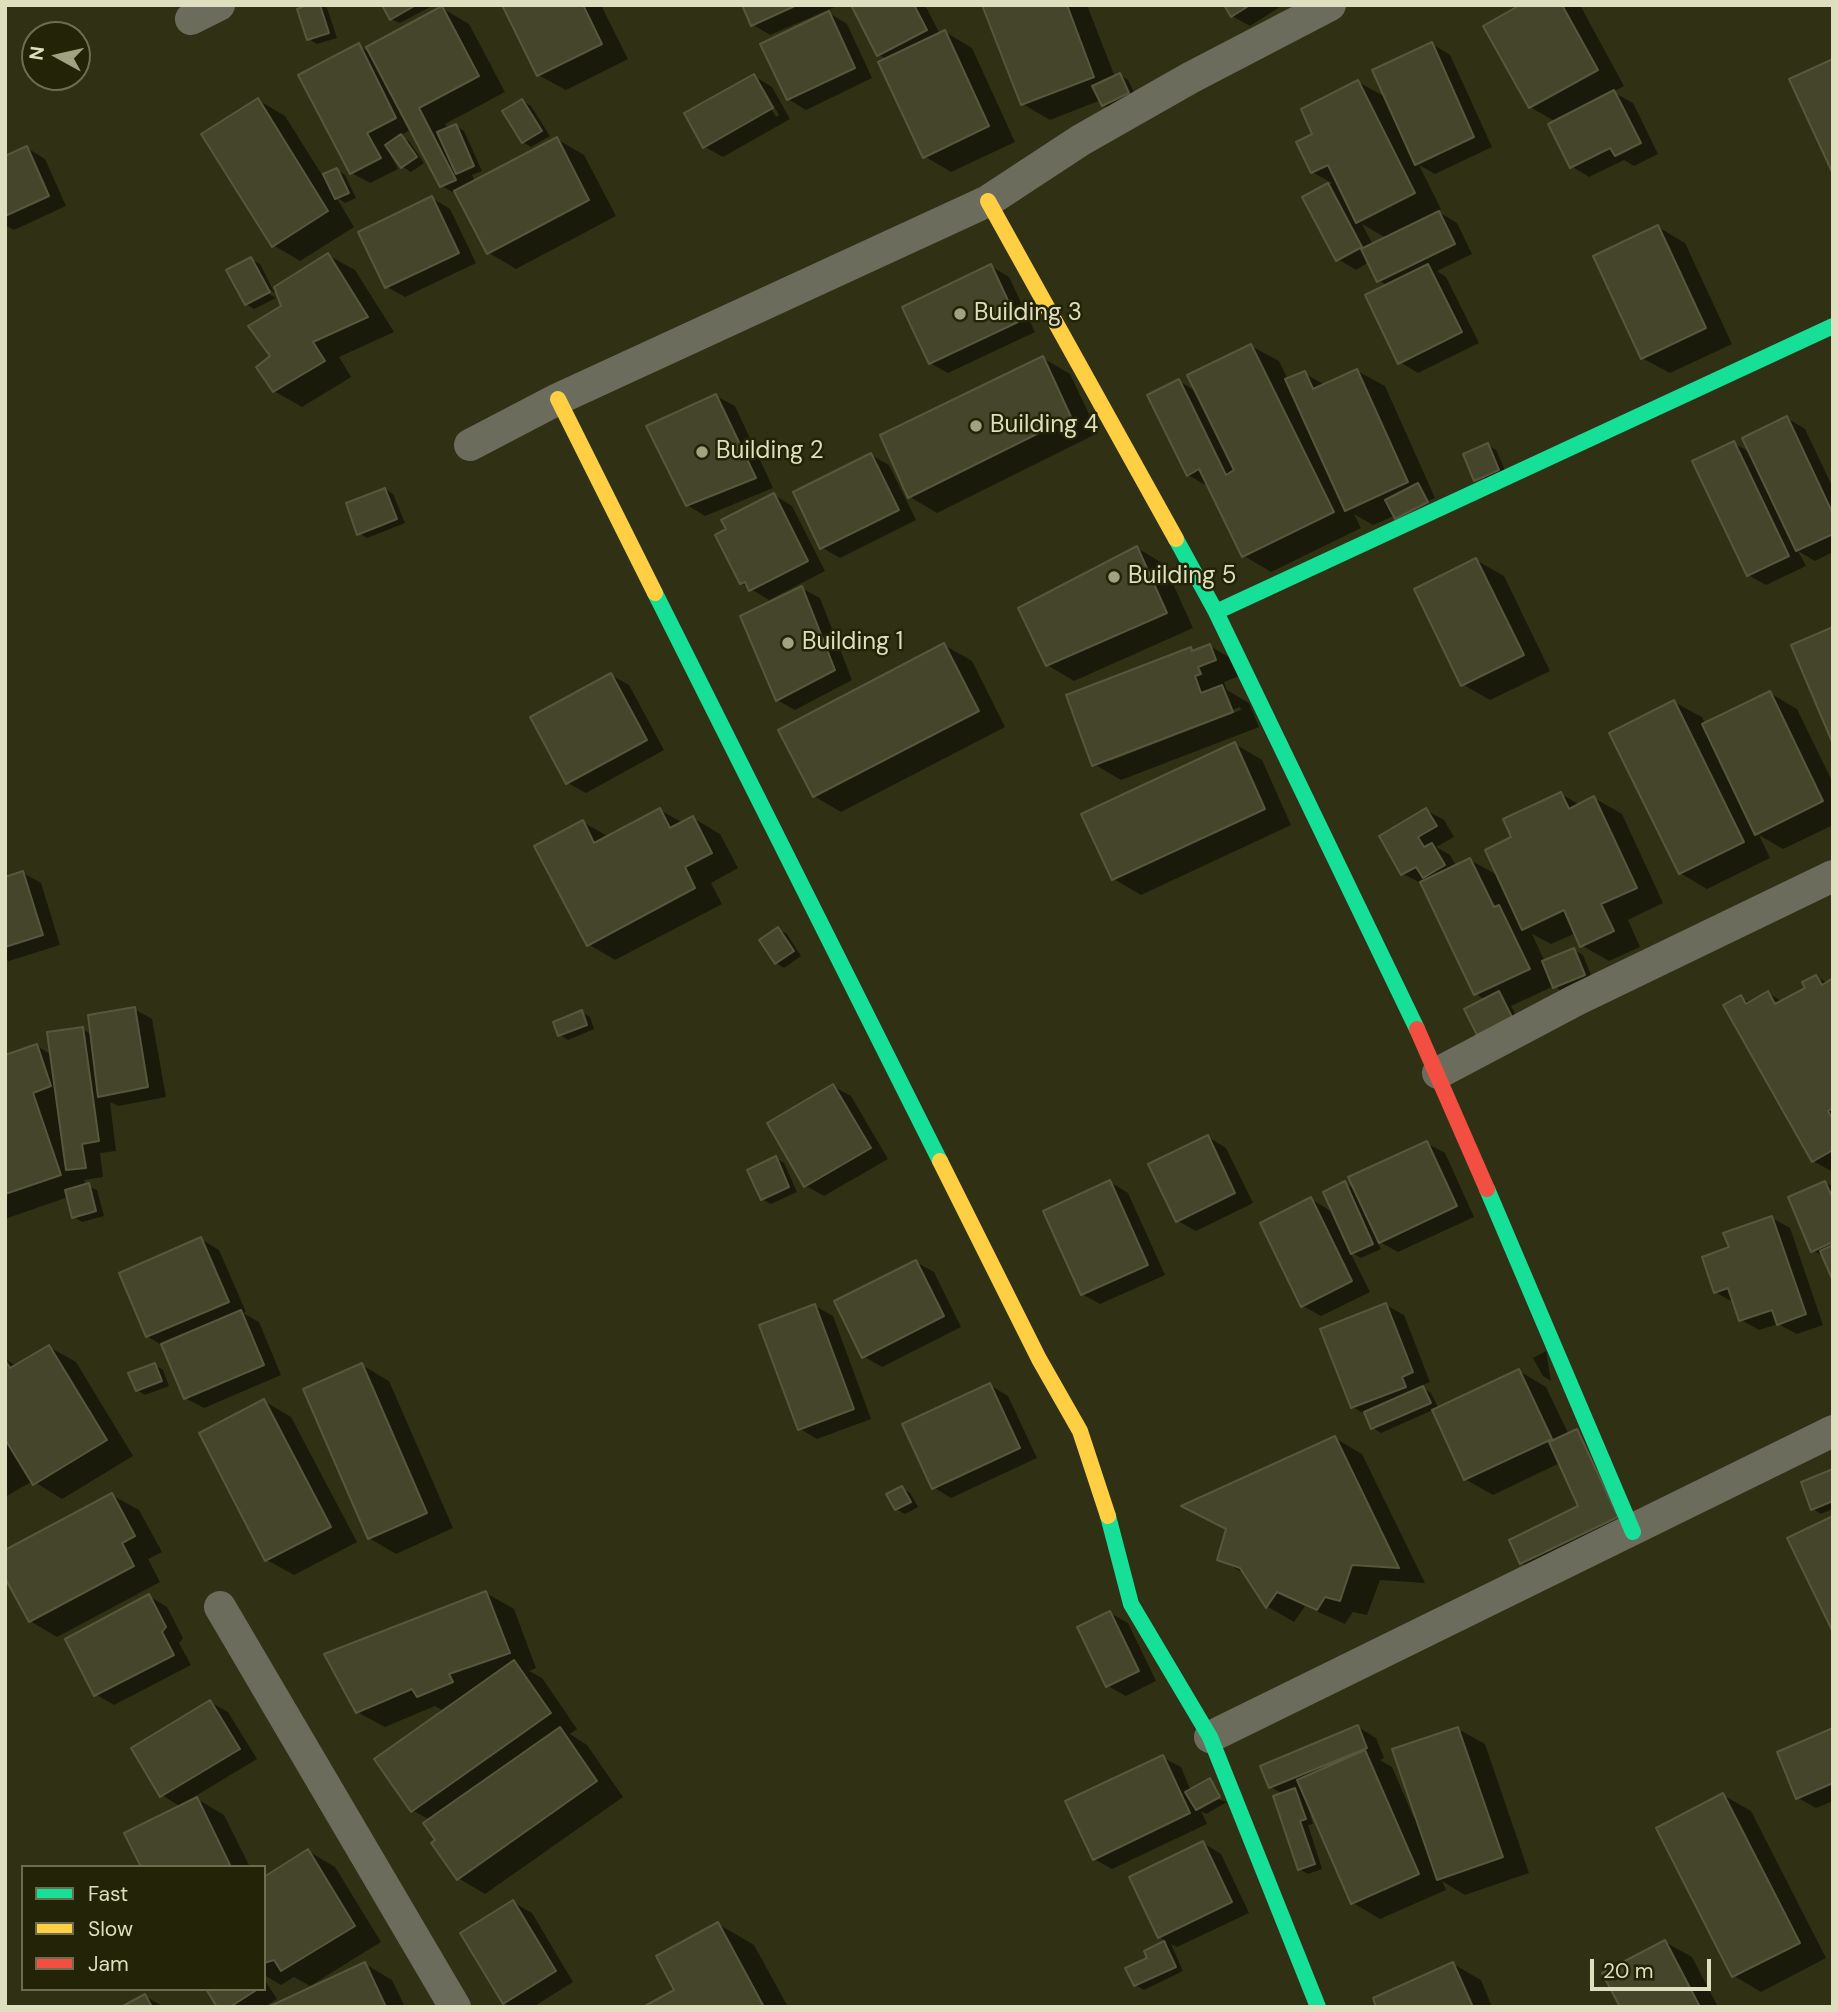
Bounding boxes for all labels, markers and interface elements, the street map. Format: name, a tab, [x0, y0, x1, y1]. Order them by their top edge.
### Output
north arrow	[21, 21, 91, 91]
text: N	[23, 45, 50, 62]
place label: Building 3	[974, 300, 1082, 328]
marker: Building 3	[952, 306, 968, 322]
place label: Building 4	[990, 412, 1098, 440]
marker: Building 4	[968, 418, 984, 434]
place label: Building 2	[716, 438, 824, 466]
marker: Building 2	[694, 444, 710, 460]
place label: Building 5	[1128, 563, 1236, 591]
marker: Building 5	[1106, 569, 1122, 585]
place label: Building 1	[802, 629, 903, 657]
marker: Building 1	[780, 635, 796, 651]
legend	[21, 1865, 266, 1991]
text: Fast	[88, 1880, 128, 1908]
text: Slow	[88, 1915, 133, 1943]
scale bar	[1593, 1946, 1714, 1990]
text: Jam	[88, 1950, 129, 1978]
text: 20 m	[1603, 1957, 1654, 1985]

